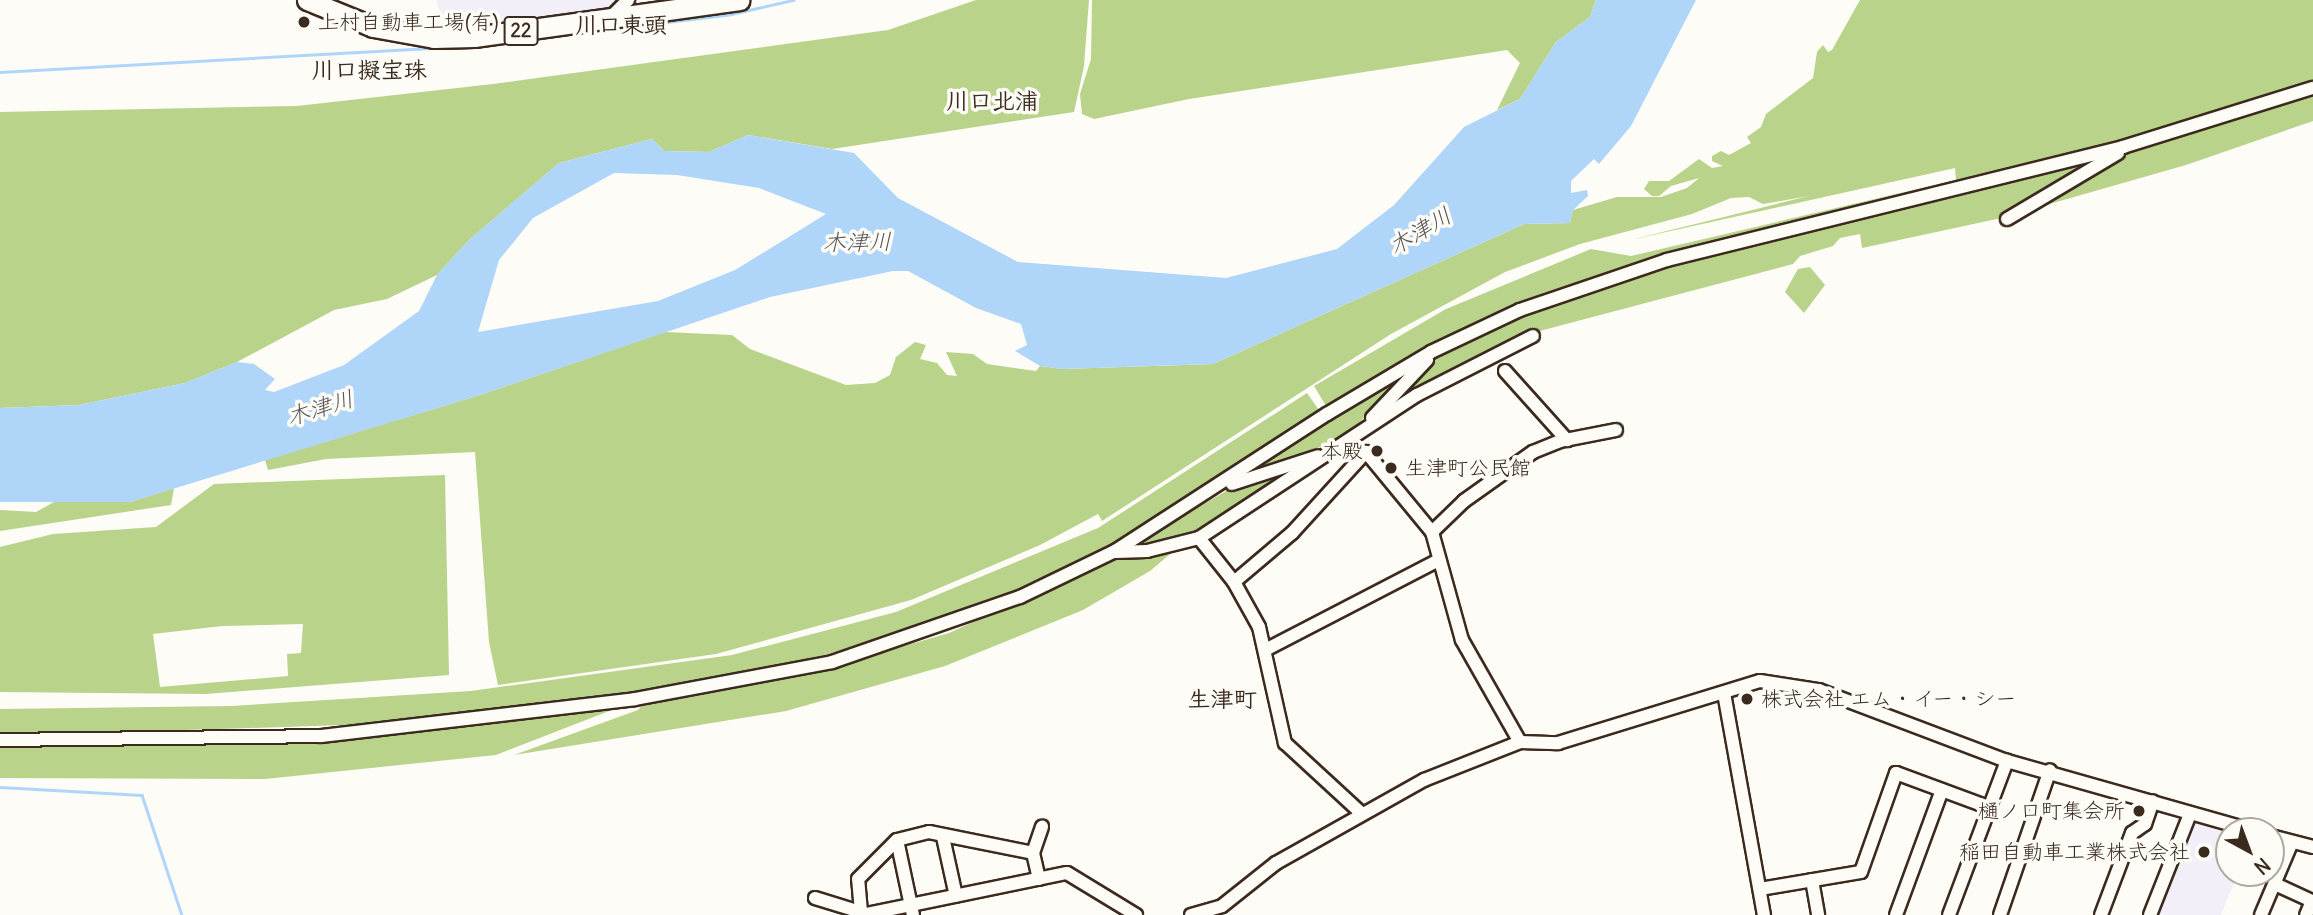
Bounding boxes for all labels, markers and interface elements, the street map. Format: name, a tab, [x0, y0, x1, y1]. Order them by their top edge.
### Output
place label: 上村自動車工場(有)	[318, 9, 499, 35]
district label: 川口東頭	[575, 11, 667, 39]
marker: 上村自動車工場(有)	[296, 14, 312, 30]
road number: 22	[504, 16, 538, 46]
district label: 川口擬宝珠	[312, 56, 426, 84]
district label: 川口北浦	[946, 87, 1038, 115]
water label: 木津川	[1383, 201, 1457, 261]
water label: 木津川	[822, 228, 892, 256]
water label: 木津川	[283, 385, 357, 431]
place label: 本殿	[1321, 438, 1363, 464]
marker: 本殿	[1369, 443, 1385, 459]
place label: 生津町公民館	[1405, 455, 1531, 481]
marker: 生津町公民館	[1383, 460, 1399, 476]
district label: 生津町	[1188, 685, 1256, 713]
place label: 株式会社 エム・イー・シー	[1761, 686, 2016, 712]
marker: 株式会社 エム・イー・シー	[1739, 691, 1755, 707]
place label: 樋ノ口町集会所	[1978, 798, 2125, 824]
marker: 樋ノ口町集会所	[2131, 803, 2147, 819]
north arrow	[2215, 817, 2285, 887]
place label: 稲田自動車工業株式会社	[1959, 839, 2190, 865]
marker: 稲田自動車工業株式会社	[2196, 844, 2212, 860]
text: N	[2250, 853, 2275, 880]

